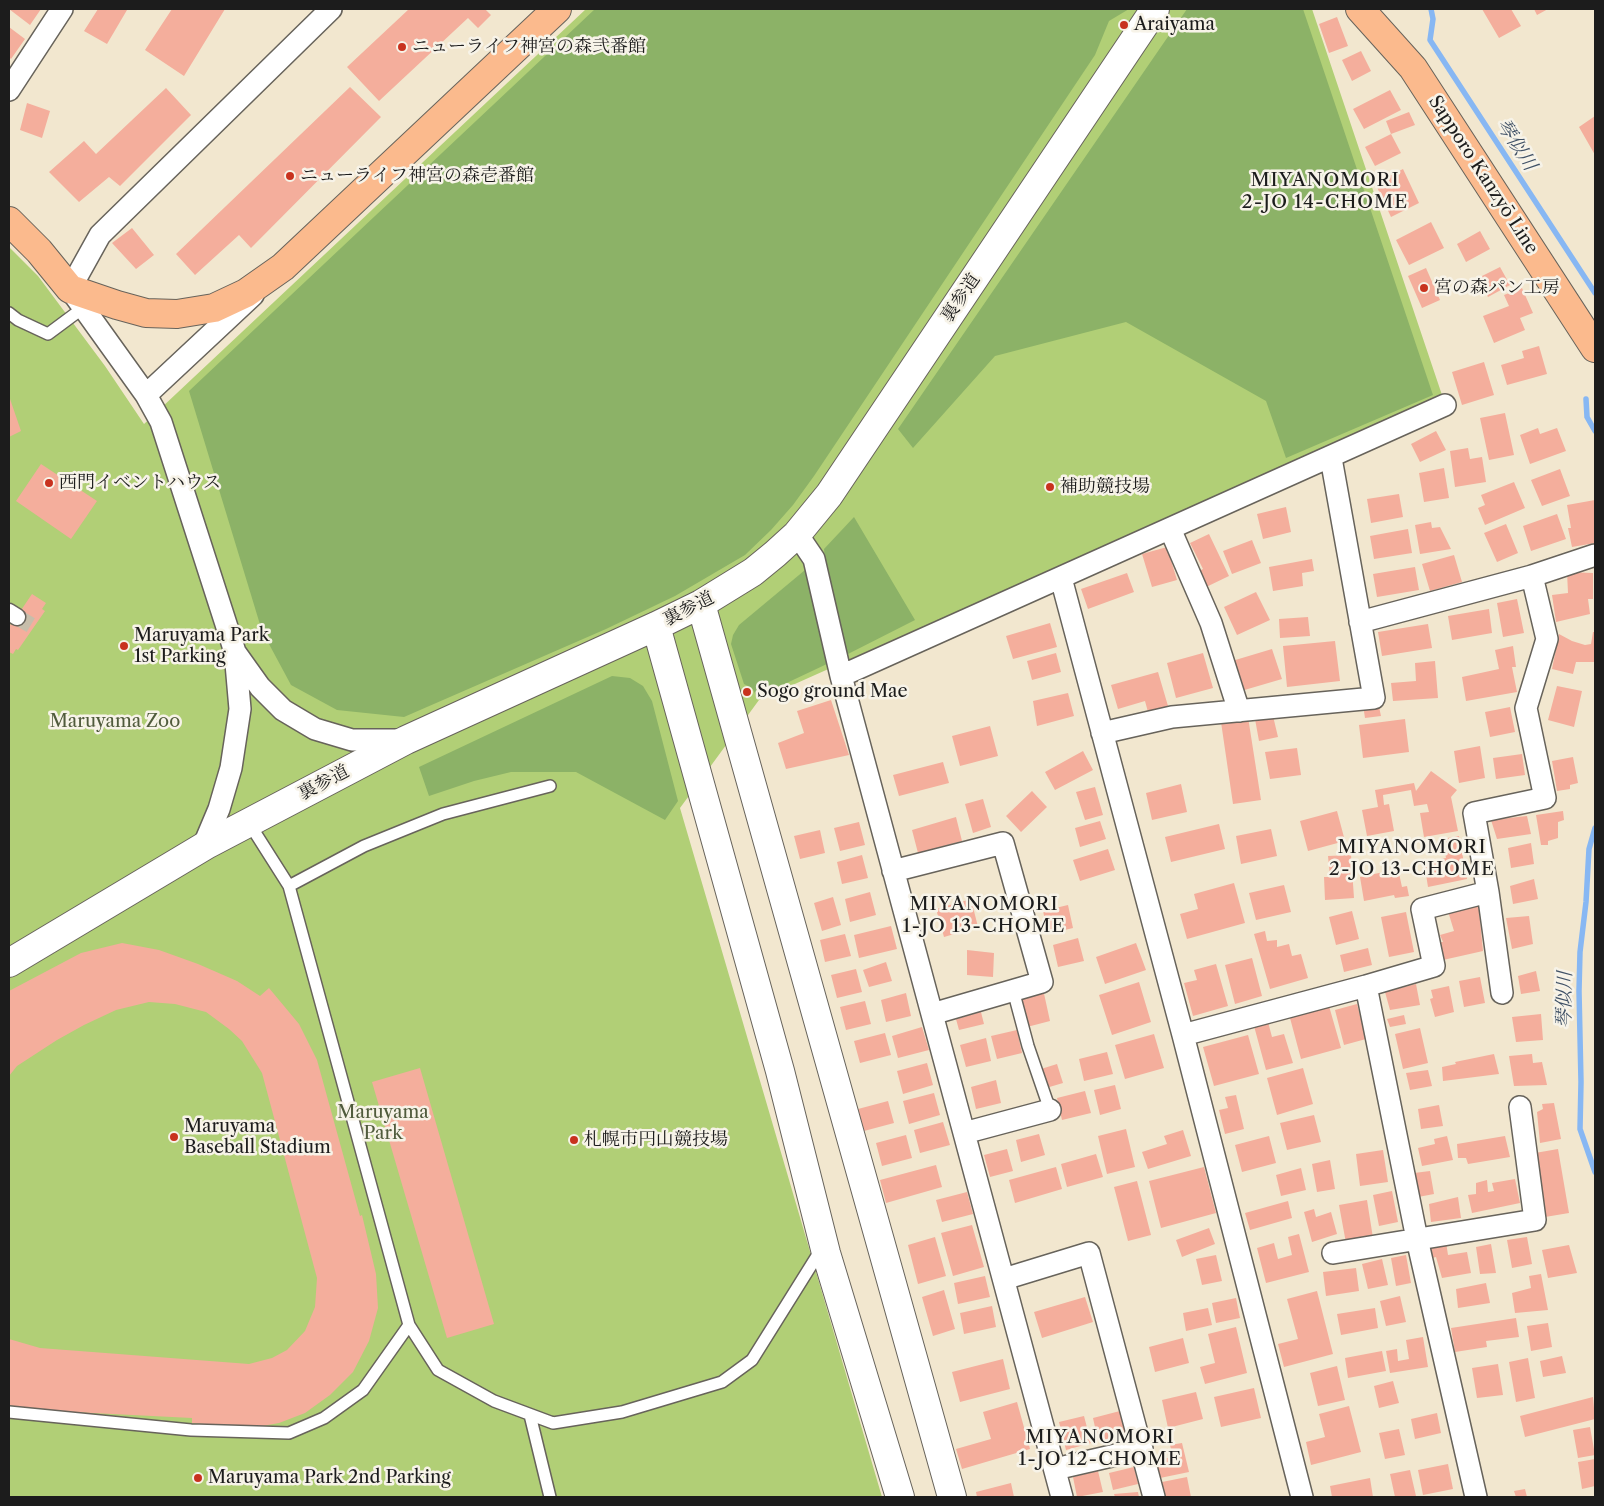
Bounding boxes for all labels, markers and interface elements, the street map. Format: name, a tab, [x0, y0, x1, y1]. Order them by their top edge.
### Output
place label: Araiyama	[1134, 14, 1215, 36]
marker: Araiyama	[1118, 19, 1130, 31]
place label: ニューライフ神宮の森弐番館	[412, 36, 646, 58]
marker: ニューライフ神宮の森弐番館	[396, 41, 408, 53]
street label: Sapporo Kanzyō Line	[1424, 92, 1542, 258]
water label: 琴似川	[1491, 115, 1541, 175]
place label: ニューライフ神宮の森壱番館	[300, 165, 534, 187]
marker: ニューライフ神宮の森壱番館	[284, 170, 296, 182]
district label: MIYANOMORI 2-JO 14-CHOME	[1240, 170, 1410, 214]
street label: 裏参道	[937, 270, 985, 326]
place label: 宮の森パン工房	[1434, 277, 1560, 299]
marker: 宮の森パン工房	[1418, 282, 1430, 294]
place label: 西門イベントハウス	[59, 472, 221, 494]
place label: 補助競技場	[1060, 476, 1150, 498]
marker: 西門イベントハウス	[43, 477, 55, 489]
marker: 補助競技場	[1044, 481, 1056, 493]
street label: 裏参道	[660, 587, 718, 631]
place label: Maruyama Park 1st Parking	[134, 625, 269, 668]
marker: Maruyama Park 1st Parking	[118, 640, 130, 652]
place label: Sogo ground Mae	[757, 681, 908, 703]
marker: Sogo ground Mae	[741, 686, 753, 698]
park label: Maruyama Zoo	[50, 711, 180, 733]
street label: 裏参道	[295, 761, 353, 805]
district label: MIYANOMORI 2-JO 13-CHOME	[1327, 837, 1497, 881]
district label: MIYANOMORI 1-JO 13-CHOME	[901, 894, 1067, 938]
water label: 琴似川	[1553, 971, 1577, 1029]
park label: Maruyama Park	[337, 1102, 429, 1144]
place label: Maruyama Baseball Stadium	[184, 1116, 331, 1158]
place label: 札幌市円山競技場	[584, 1129, 728, 1151]
marker: Maruyama Baseball Stadium	[168, 1131, 180, 1143]
marker: 札幌市円山競技場	[568, 1134, 580, 1146]
district label: MIYANOMORI 1-JO 12-CHOME	[1017, 1427, 1183, 1471]
place label: Maruyama Park 2nd Parking	[208, 1467, 451, 1489]
marker: Maruyama Park 2nd Parking	[192, 1472, 204, 1484]

